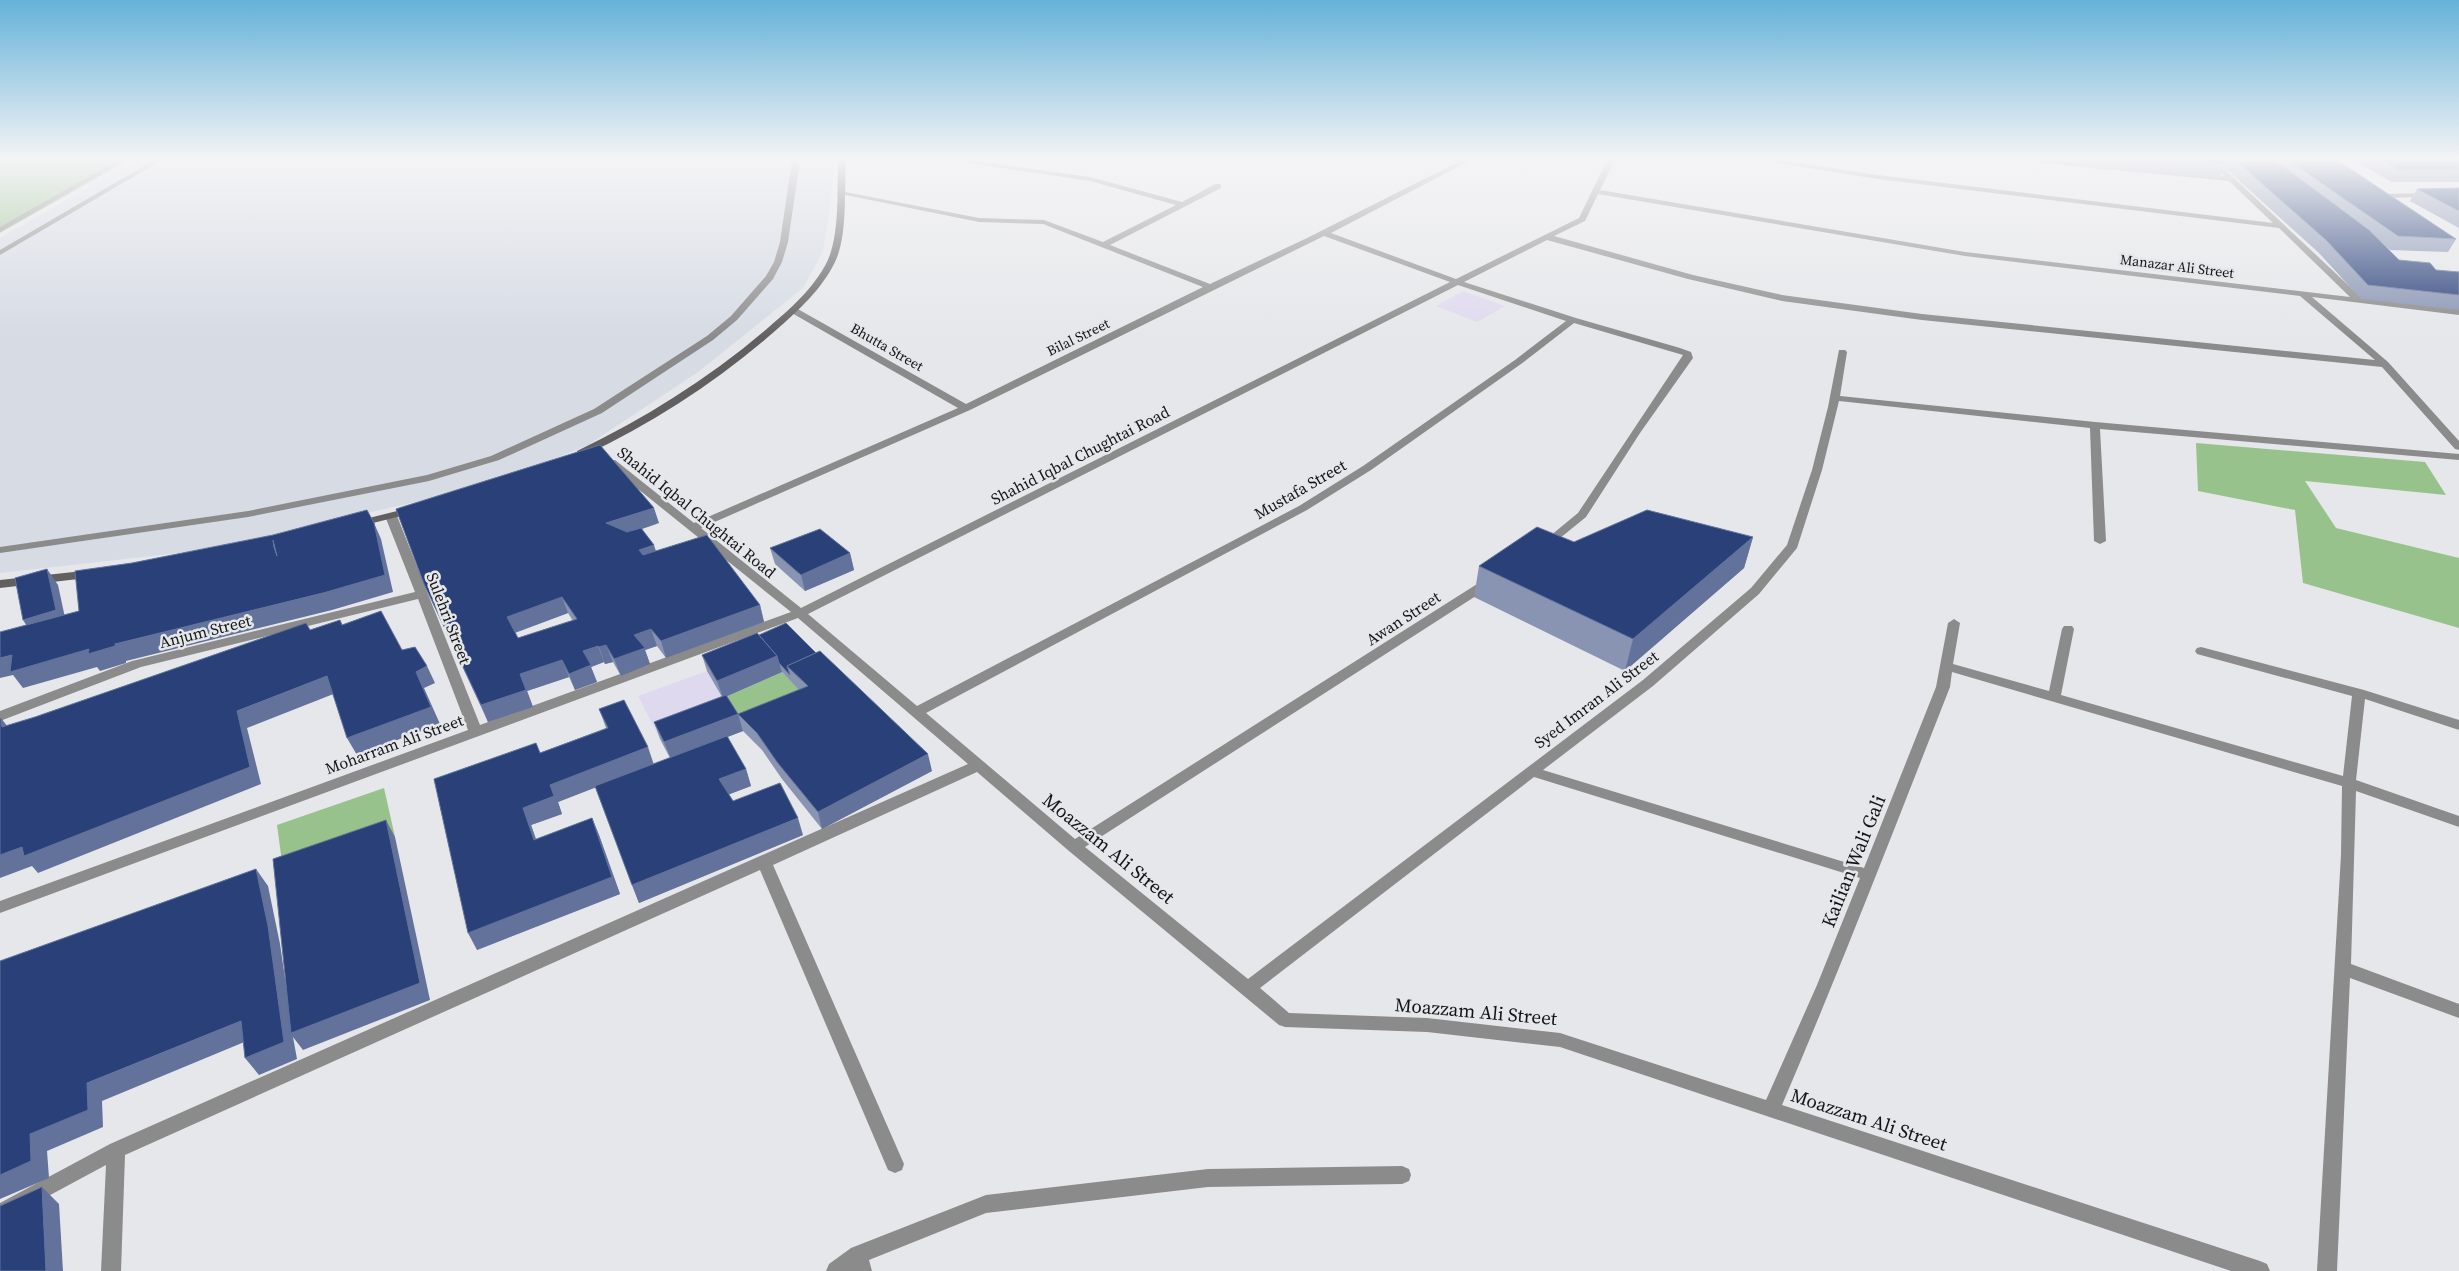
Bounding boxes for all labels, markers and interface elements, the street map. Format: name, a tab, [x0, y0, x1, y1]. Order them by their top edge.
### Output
street label: Manazar Ali Street	[2119, 249, 2236, 283]
street label: Bilal Street	[1043, 313, 1113, 361]
street label: Bhutta Street	[847, 318, 927, 376]
street label: Shahid Iqbal Chughtai Road	[987, 400, 1173, 510]
street label: Shahid Iqbal Chughtai Road	[613, 441, 781, 583]
street label: Mustafa Street	[1250, 453, 1351, 524]
street label: Sulehri Street	[421, 569, 477, 668]
street label: Awan Street	[1362, 585, 1445, 650]
street label: Anjum Street	[157, 609, 254, 653]
street label: Syed Imran Ali Street	[1529, 644, 1663, 753]
street label: Moharram Ali Street	[322, 709, 467, 779]
street label: Moazzam Ali Street	[1038, 787, 1181, 910]
street label: Kailian Wali Gali	[1815, 791, 1891, 931]
street label: Moazzam Ali Street	[1394, 991, 1559, 1031]
street label: Moazzam Ali Street	[1788, 1081, 1951, 1157]

